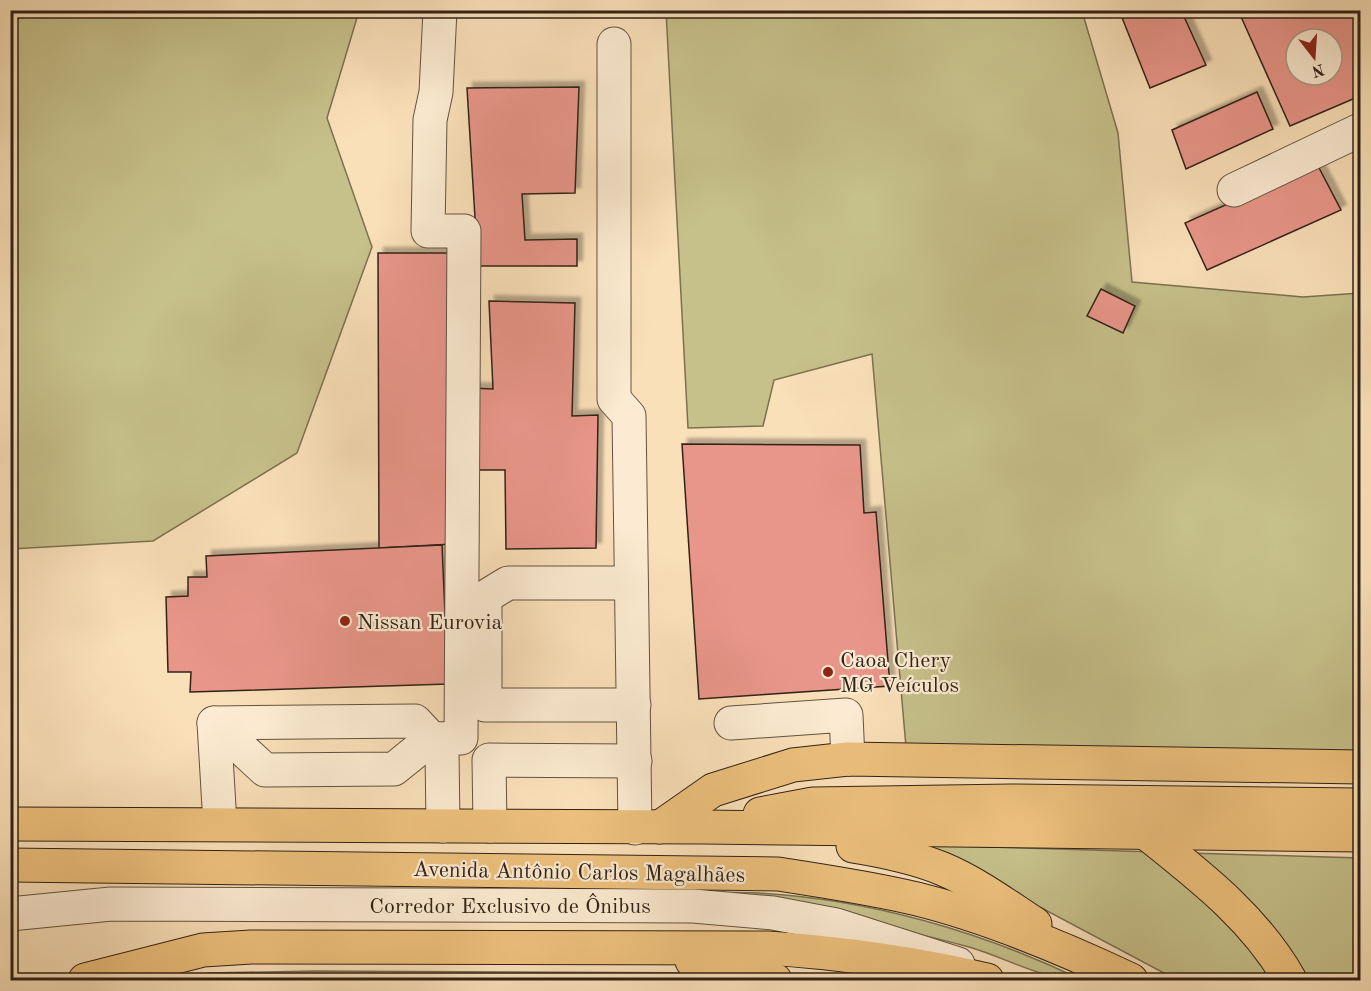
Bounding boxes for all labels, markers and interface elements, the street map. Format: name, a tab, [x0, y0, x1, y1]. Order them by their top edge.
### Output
north arrow	[1284, 27, 1344, 87]
text: N	[1309, 60, 1326, 79]
place label: Nissan Eurovia	[357, 612, 502, 634]
marker: Nissan Eurovia	[338, 614, 352, 628]
place label: Caoa Chery MG Veículos	[840, 650, 959, 697]
marker: Caoa Chery MG Veículos	[821, 665, 835, 679]
street label: Avenida Antônio Carlos Magalhães	[413, 859, 745, 887]
street label: Corredor Exclusivo de Ônibus	[369, 893, 651, 918]

